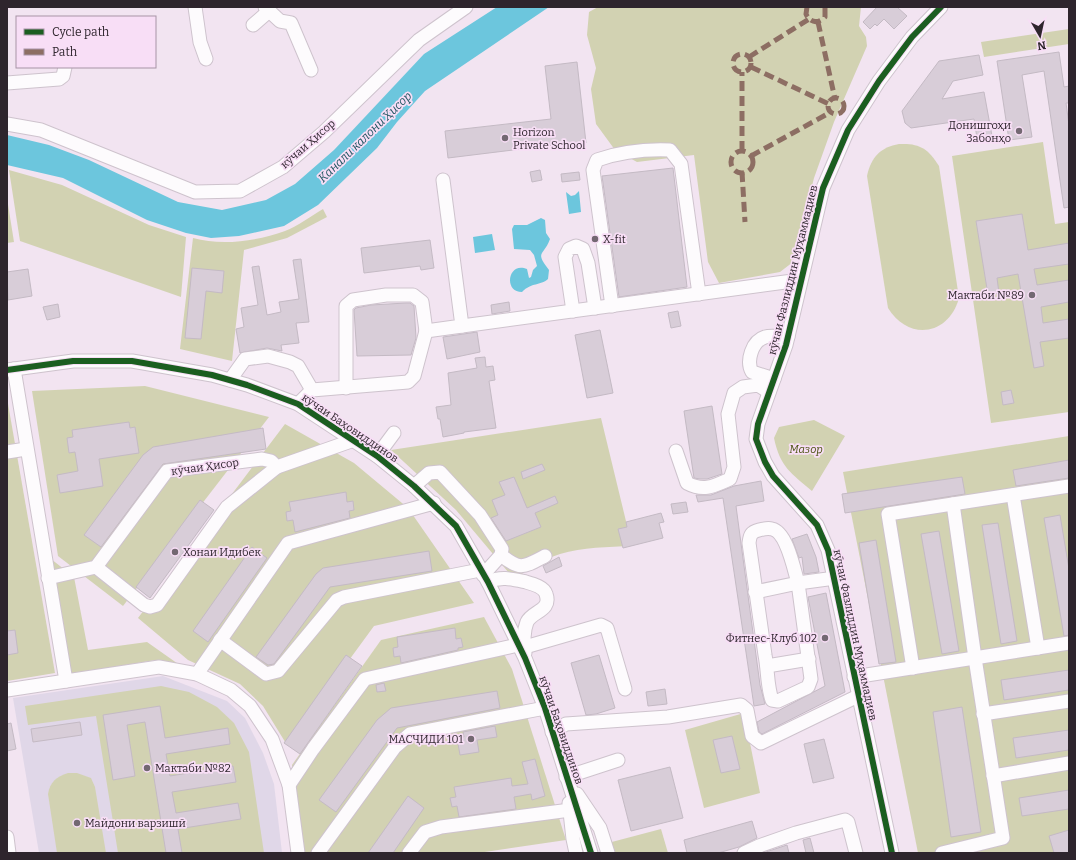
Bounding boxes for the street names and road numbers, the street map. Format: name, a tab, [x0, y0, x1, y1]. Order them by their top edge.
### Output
street label: кӯчаи Ҳисор	[278, 117, 338, 171]
street label: кӯчаи Фазлиддин Муҳаммадиев	[766, 184, 820, 356]
street label: кӯчаи Баҳовиддинов	[299, 391, 401, 465]
street label: кӯчаи Ҳисор	[170, 456, 240, 478]
street label: кӯчаи Фазлиддин Муҳаммадиев	[830, 548, 880, 722]
street label: кӯчаи Баҳовиддинов	[536, 674, 586, 786]

